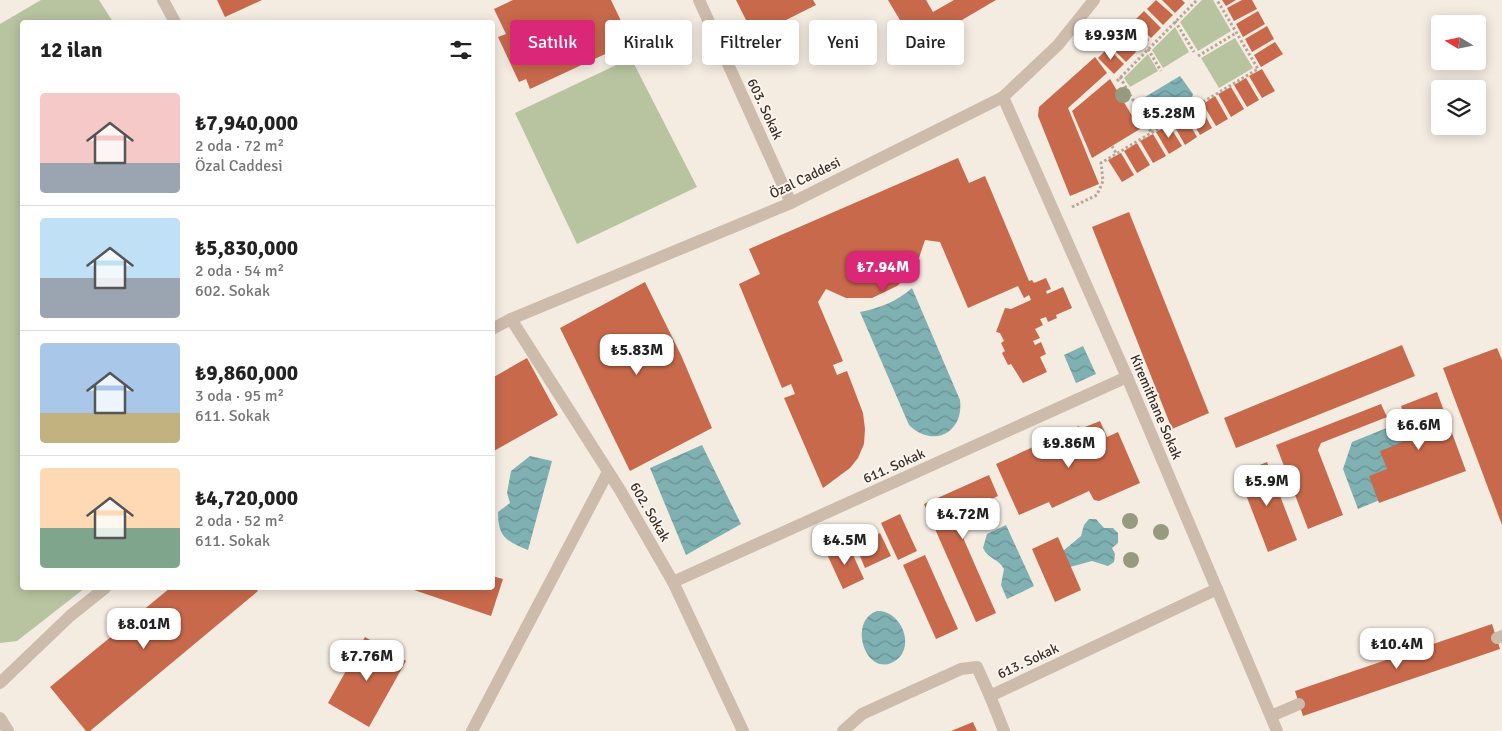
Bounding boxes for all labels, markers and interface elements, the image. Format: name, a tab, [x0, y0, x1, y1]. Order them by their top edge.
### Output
north arrow	[1431, 15, 1486, 70]
map controls	[1431, 15, 1486, 135]
pin: ₺9.93M	[1070, 18, 1152, 61]
chip: Satılık	[510, 20, 595, 65]
chip: Kiralık	[605, 20, 692, 65]
chip: Filtreler	[702, 20, 799, 65]
chip: Yeni	[809, 20, 877, 65]
chip: Daire	[887, 20, 964, 65]
text: ₺9.93M	[1085, 25, 1137, 45]
icon: filters	[447, 36, 475, 64]
text: 12 ilan	[40, 37, 102, 63]
street label: 603. Sokak	[743, 76, 787, 142]
button: layers	[1431, 80, 1486, 135]
pin: ₺5.28M	[1128, 96, 1210, 139]
text: ₺5.28M	[1143, 103, 1195, 123]
text: ₺7,940,000	[195, 110, 298, 136]
icon: home	[80, 113, 140, 173]
text: 2 oda · 72 m²	[195, 136, 284, 156]
street label: Özal Caddesi	[767, 154, 843, 202]
text: Özal Caddesi	[195, 156, 283, 176]
text: ₺5,830,000	[195, 235, 298, 261]
icon: home	[80, 238, 140, 298]
pin: ₺7.94M	[842, 250, 924, 293]
text: ₺7.94M	[857, 257, 909, 277]
text: 2 oda · 54 m²	[195, 261, 284, 281]
text: 602. Sokak	[195, 281, 270, 301]
pin: ₺5.83M	[596, 334, 678, 376]
text: ₺5.83M	[611, 340, 663, 360]
street label: Kiremithane Sokak	[1126, 352, 1186, 462]
text: ₺9,860,000	[195, 360, 298, 386]
icon: home	[80, 363, 140, 423]
text: 3 oda · 95 m²	[195, 386, 284, 406]
text: 611. Sokak	[195, 406, 270, 426]
pin: ₺6.6M	[1384, 408, 1454, 451]
text: ₺6.6M	[1397, 415, 1441, 435]
pin: ₺9.86M	[1028, 426, 1110, 469]
text: ₺9.86M	[1043, 433, 1095, 453]
street label: 611. Sokak	[861, 445, 927, 487]
pin: ₺5.9M	[1232, 464, 1302, 507]
text: ₺5.9M	[1245, 471, 1289, 491]
street label: 602. Sokak	[626, 479, 674, 545]
text: ₺4,720,000	[195, 485, 298, 511]
icon: home	[80, 488, 140, 548]
pin: ₺4.72M	[922, 498, 1004, 540]
text: ₺4.72M	[937, 504, 989, 524]
text: 2 oda · 52 m²	[195, 511, 284, 531]
pin: ₺4.5M	[810, 524, 880, 566]
text: ₺4.5M	[823, 530, 867, 550]
text: 611. Sokak	[195, 531, 270, 551]
pin: ₺8.01M	[103, 608, 185, 650]
text: ₺8.01M	[118, 614, 170, 634]
pin: ₺10.4M	[1356, 628, 1438, 670]
text: ₺10.4M	[1371, 634, 1423, 654]
street label: 613. Sokak	[995, 639, 1061, 683]
pin: ₺7.76M	[326, 640, 408, 682]
text: ₺7.76M	[341, 646, 393, 666]

